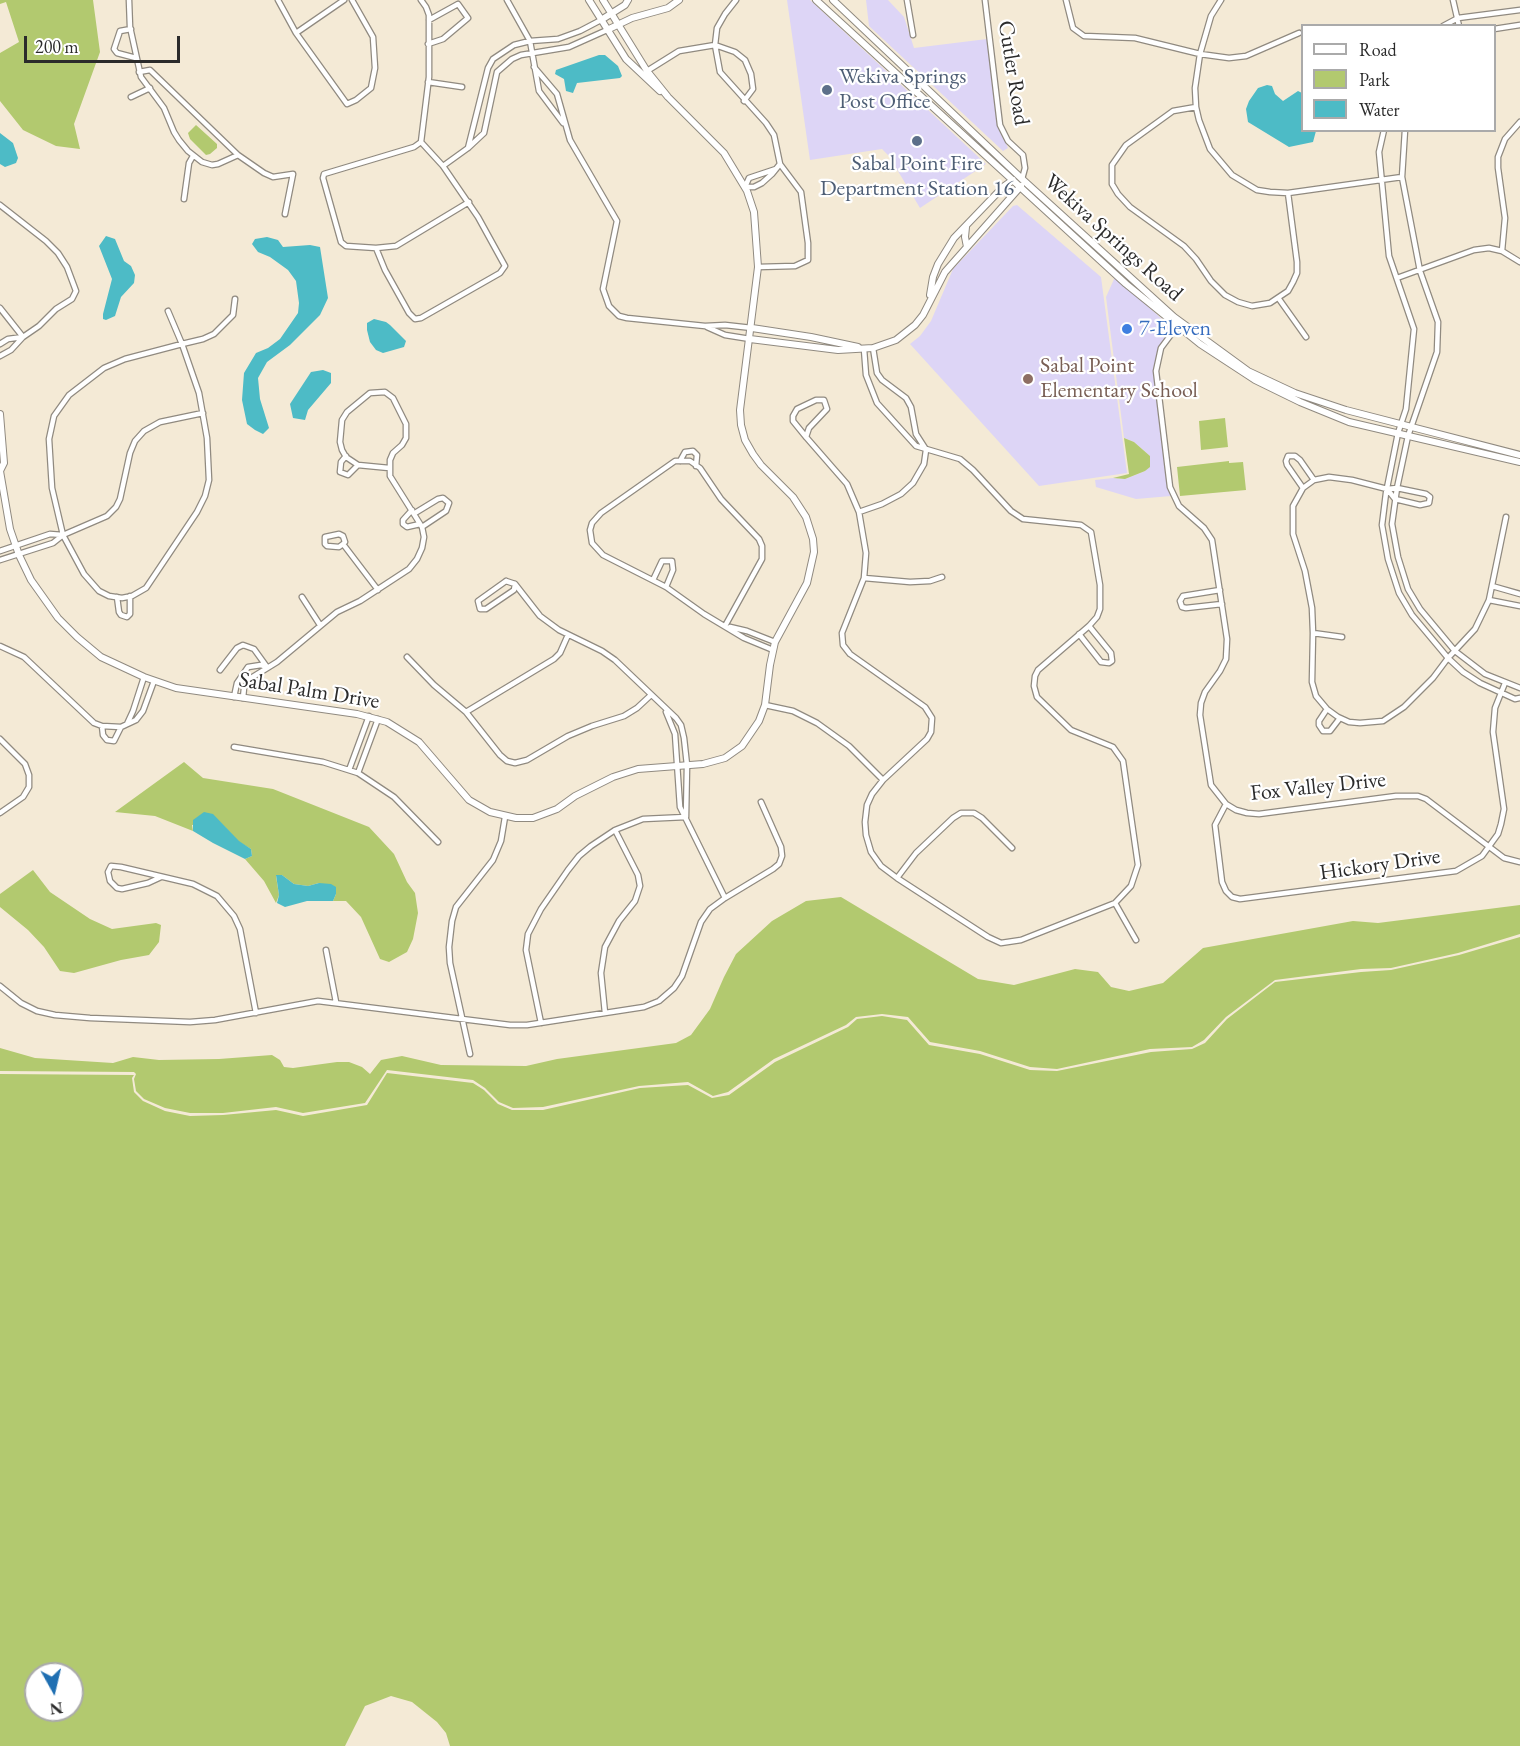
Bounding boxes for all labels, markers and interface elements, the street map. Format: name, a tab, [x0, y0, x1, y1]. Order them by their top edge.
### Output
street label: Cutler Road	[992, 19, 1034, 127]
scale bar	[27, 24, 183, 62]
legend	[1301, 24, 1496, 132]
text: 200 m	[35, 35, 79, 58]
text: Road	[1359, 38, 1397, 61]
place label: Wekiva Springs Post Office	[839, 64, 966, 116]
text: Park	[1359, 68, 1390, 91]
marker: Wekiva Springs Post Office	[820, 83, 834, 97]
text: Water	[1359, 98, 1400, 121]
marker: Sabal Point Fire Department Station 16	[910, 134, 924, 148]
place label: Sabal Point Fire Department Station 16	[820, 151, 1014, 202]
street label: Wekiva Springs Road	[1038, 169, 1188, 307]
place label: 7-Eleven	[1139, 316, 1211, 342]
marker: 7-Eleven	[1120, 322, 1134, 336]
place label: Sabal Point Elementary School	[1040, 353, 1198, 404]
marker: Sabal Point Elementary School	[1021, 372, 1035, 386]
street label: Sabal Palm Drive	[237, 667, 381, 715]
street label: Fox Valley Drive	[1249, 767, 1387, 807]
street label: Hickory Drive	[1318, 843, 1442, 887]
north arrow	[24, 1662, 84, 1722]
text: N	[48, 1697, 64, 1720]

